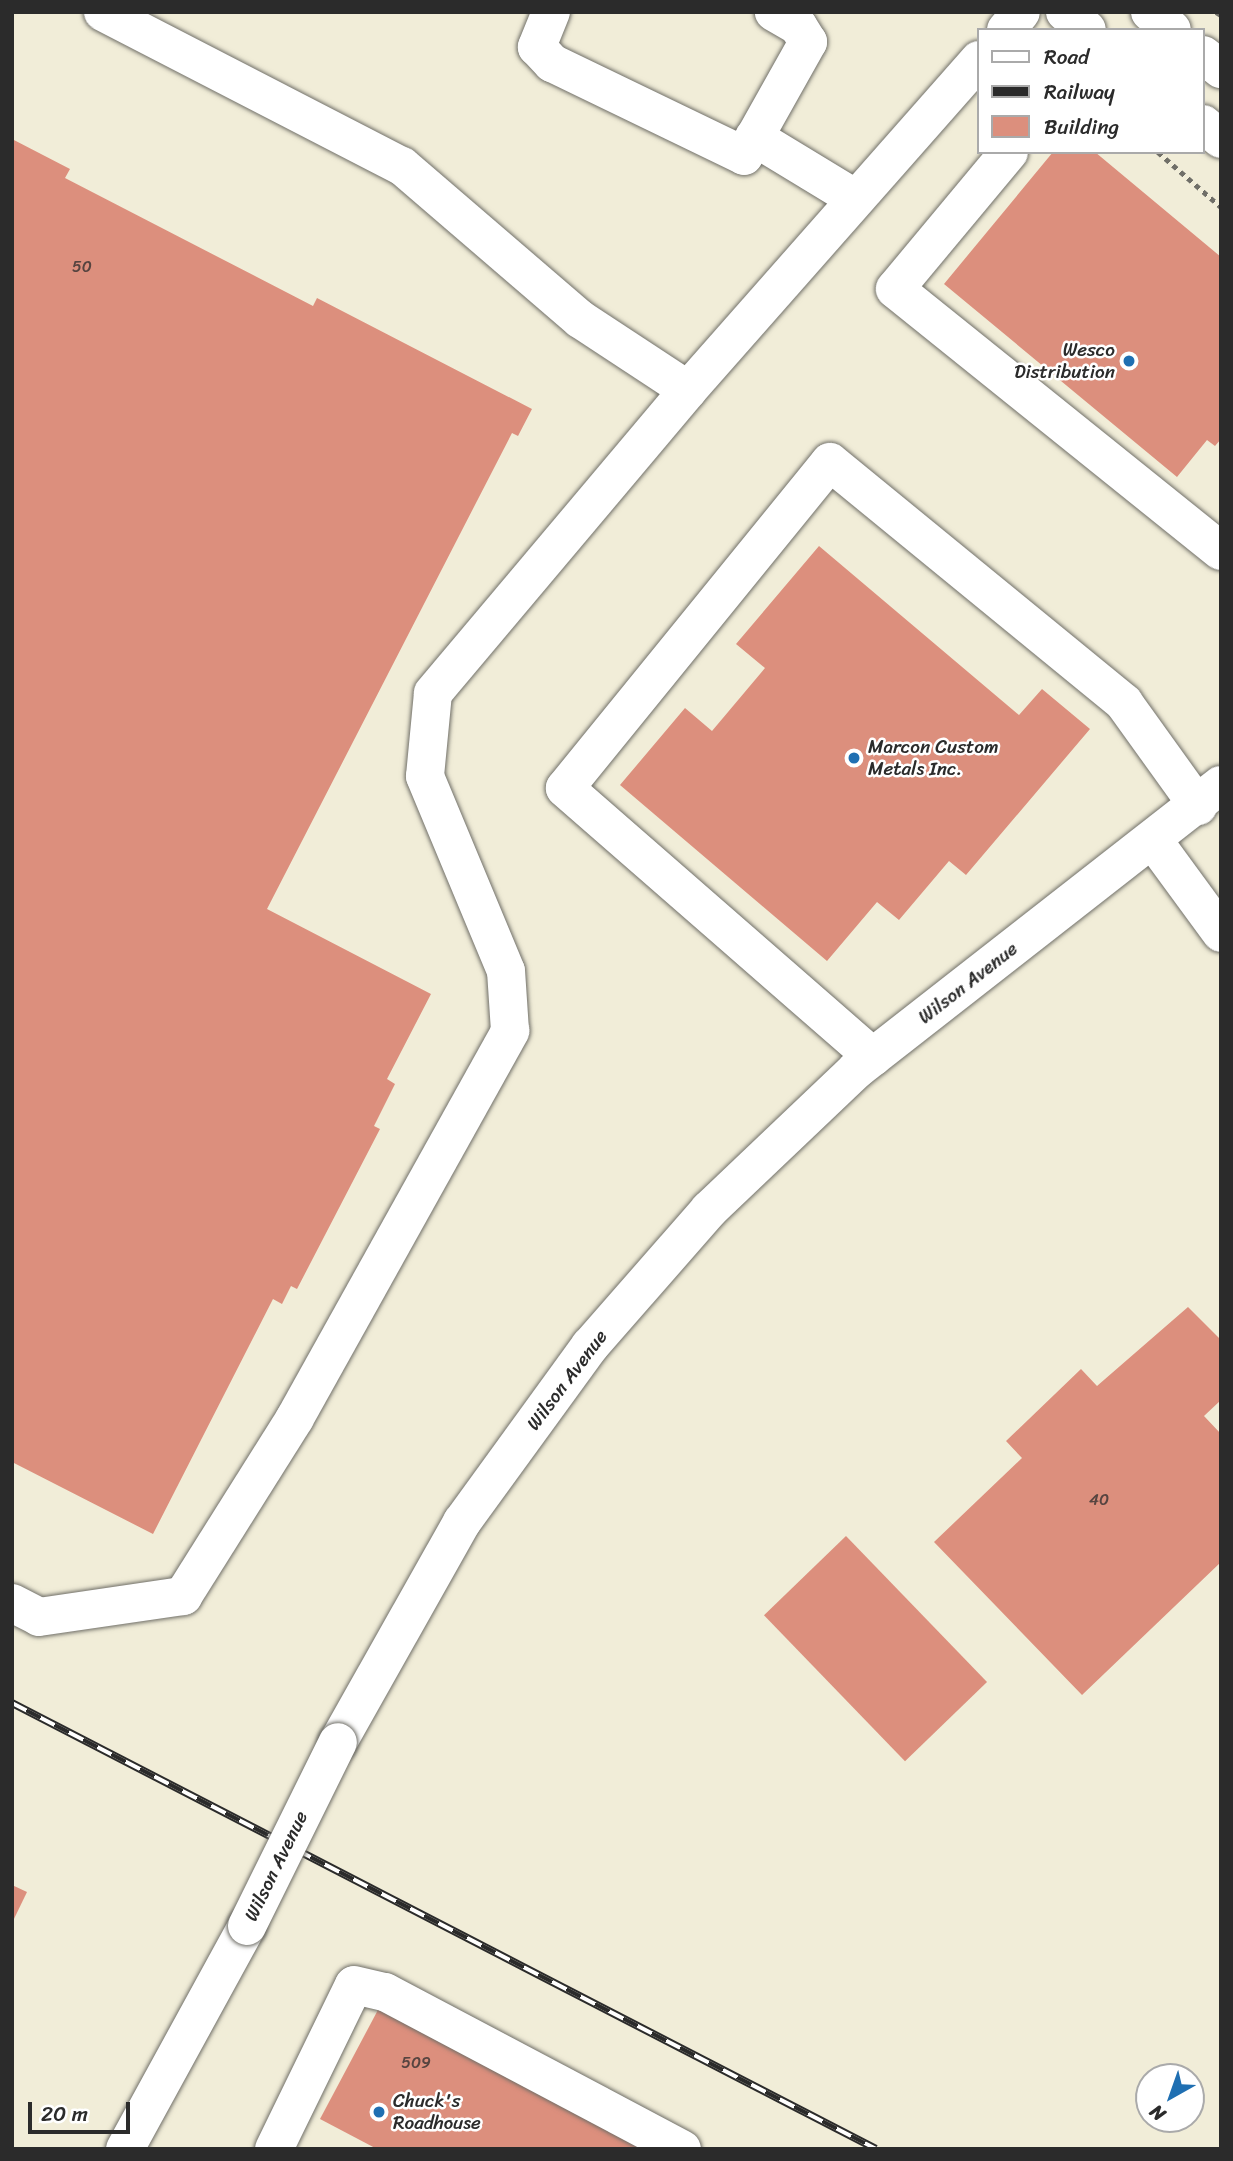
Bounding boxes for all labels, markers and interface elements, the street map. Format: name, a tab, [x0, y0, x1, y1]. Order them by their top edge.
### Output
legend	[978, 28, 1205, 154]
text: Road	[1044, 38, 1089, 76]
text: Railway	[1044, 73, 1115, 111]
text: Building	[1044, 108, 1119, 146]
house number: 50	[72, 257, 92, 277]
place label: Wesco Distribution	[1014, 339, 1115, 383]
marker: Wesco Distribution	[1121, 353, 1137, 369]
place label: Marcon Custom Metals Inc.	[868, 736, 999, 780]
marker: Marcon Custom Metals Inc.	[846, 750, 862, 766]
street label: Wilson Avenue	[914, 937, 1022, 1029]
street label: Wilson Avenue	[522, 1325, 612, 1435]
house number: 40	[1089, 1490, 1109, 1510]
street label: Wilson Avenue	[240, 1807, 312, 1925]
house number: 509	[401, 2053, 431, 2073]
north arrow	[1135, 2063, 1205, 2133]
scale bar	[32, 2088, 133, 2132]
place label: Chuck's Roadhouse	[393, 2090, 481, 2134]
text: 20 m	[41, 2095, 88, 2133]
text: N	[1142, 2096, 1173, 2130]
marker: Chuck's Roadhouse	[371, 2104, 387, 2120]

